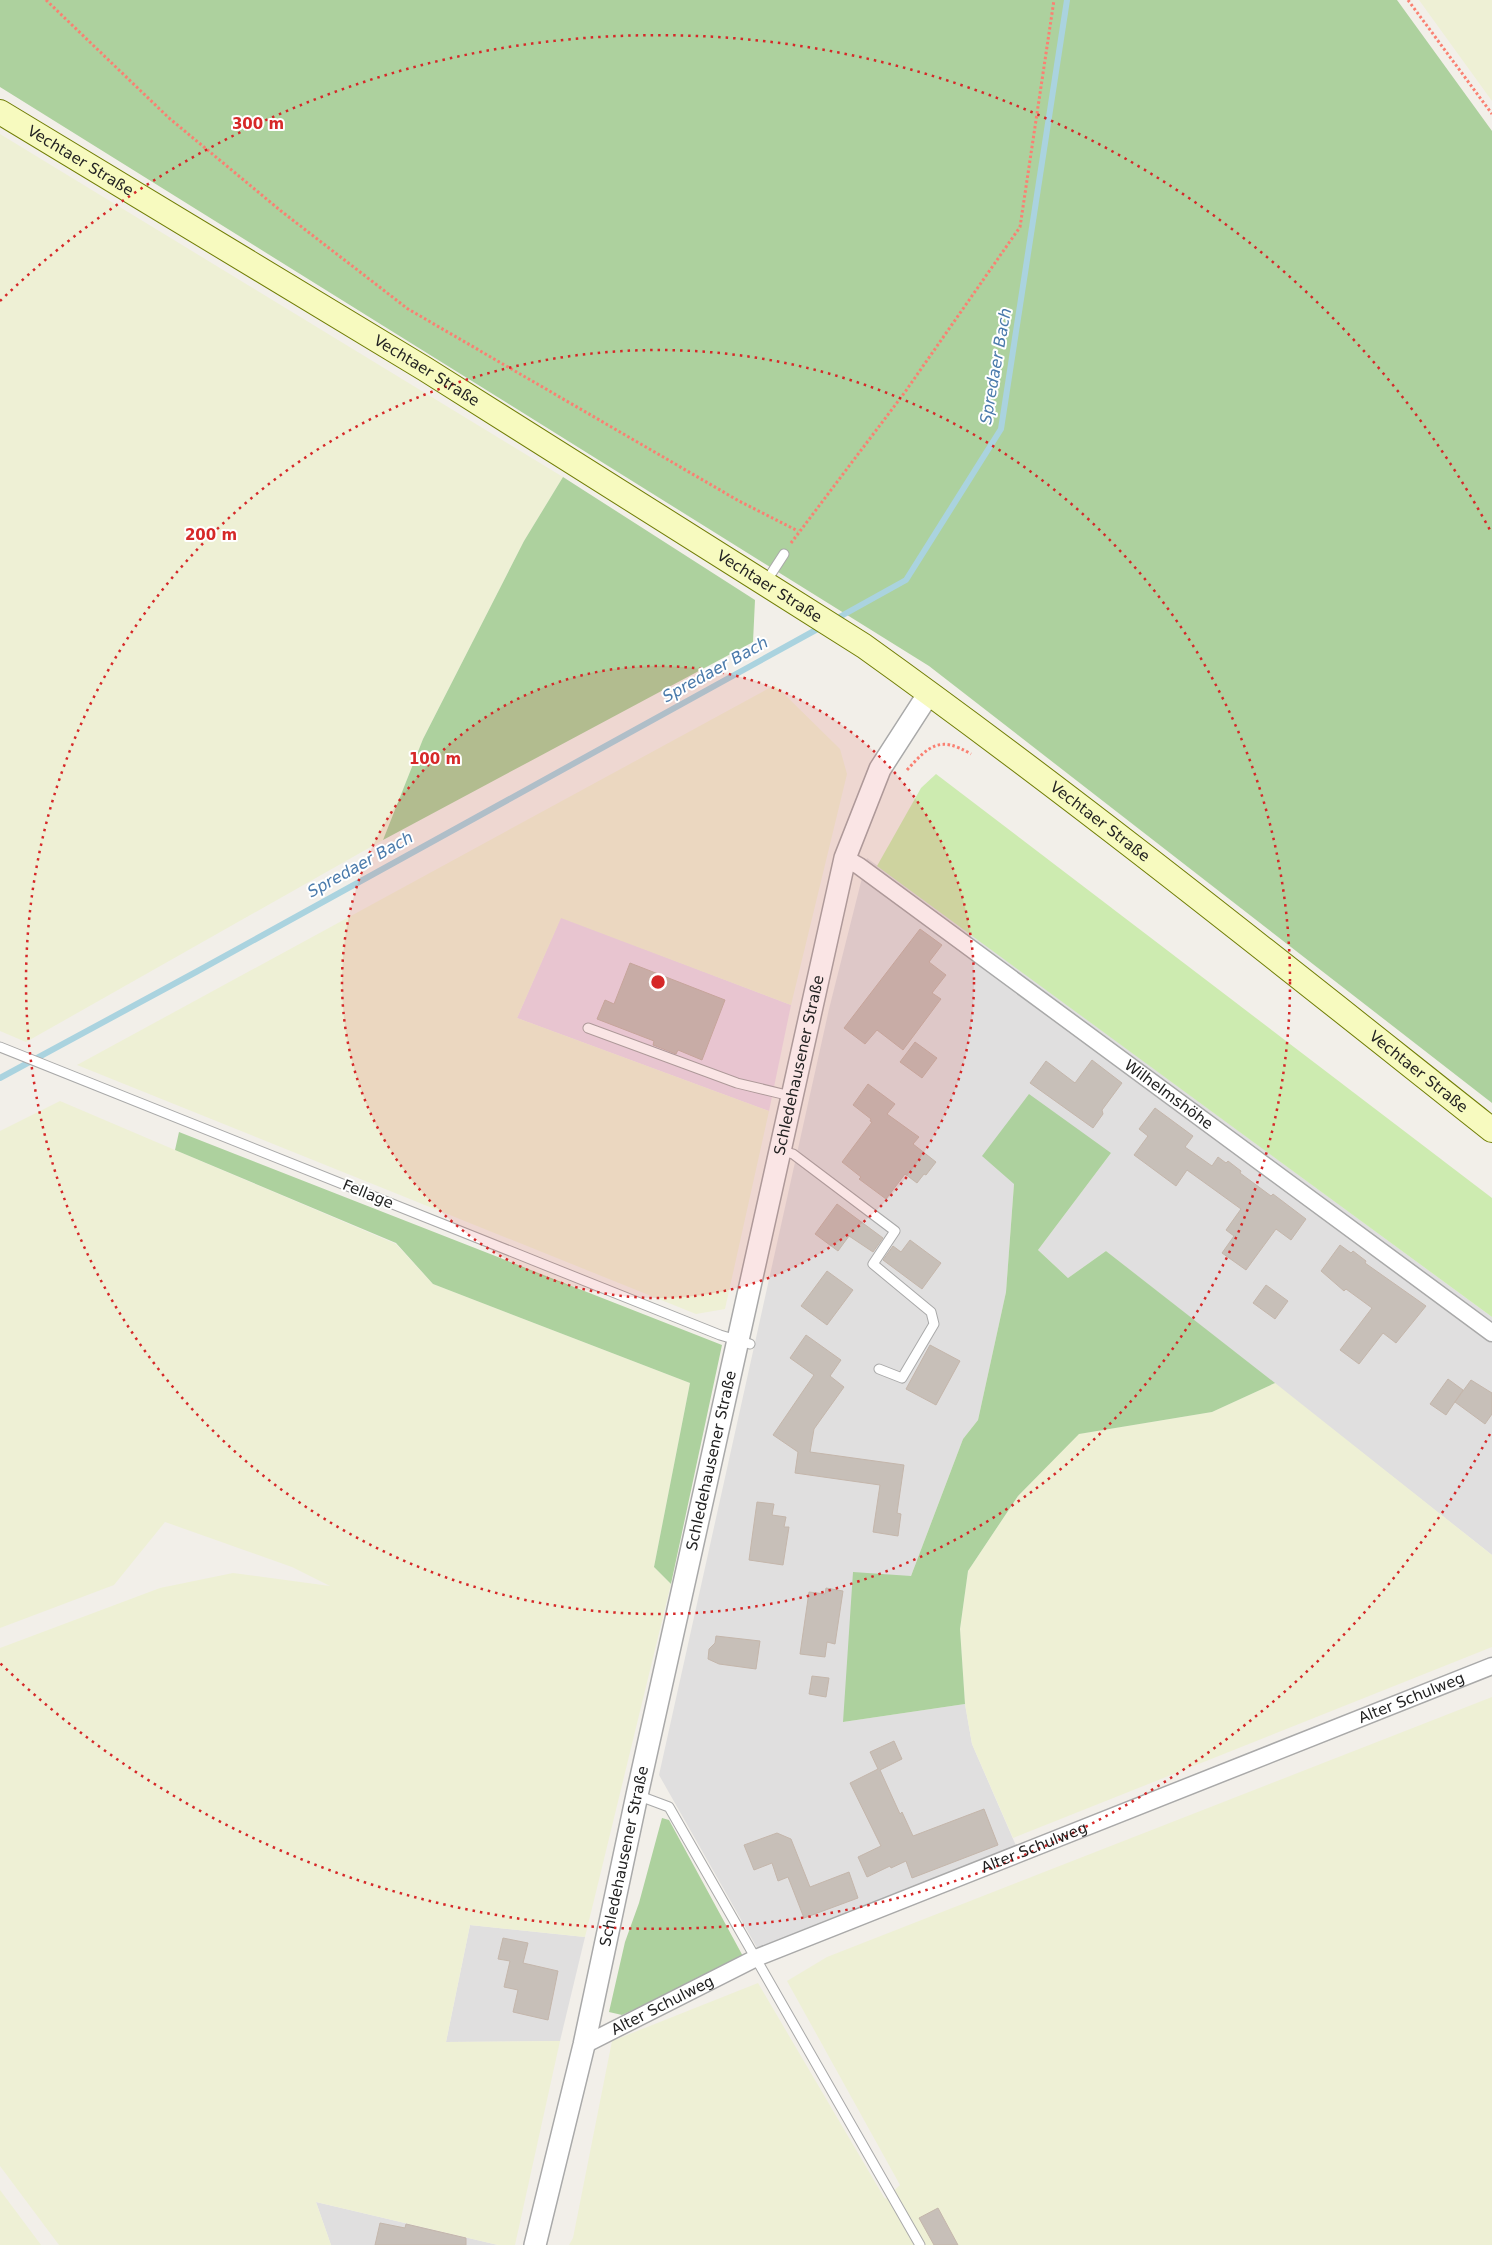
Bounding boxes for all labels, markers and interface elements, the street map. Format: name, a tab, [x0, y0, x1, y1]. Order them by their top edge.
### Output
text: 300 m	[232, 115, 284, 133]
street label: Vechtaer Straße	[24, 122, 137, 200]
water label: Spredaer Bach	[976, 306, 1015, 426]
street label: Vechtaer Straße	[371, 331, 483, 410]
text: 200 m	[185, 526, 237, 544]
street label: Vechtaer Straße	[714, 547, 825, 626]
water label: Spredaer Bach	[659, 633, 771, 706]
text: 100 m	[409, 750, 461, 768]
street label: Vechtaer Straße	[1047, 778, 1153, 866]
water label: Spredaer Bach	[304, 828, 416, 901]
centre of rings	[649, 973, 667, 991]
street label: Schledehausener Straße	[770, 973, 828, 1157]
street label: Vechtaer Straße	[1366, 1027, 1472, 1116]
street label: Wilhelmshöhe	[1121, 1056, 1217, 1133]
street label: Fellage	[340, 1176, 396, 1212]
street label: Schledehausener Straße	[683, 1369, 740, 1552]
street label: Alter Schulweg	[1356, 1669, 1467, 1727]
street label: Schledehausener Straße	[596, 1764, 652, 1948]
street label: Alter Schulweg	[979, 1819, 1090, 1877]
street label: Alter Schulweg	[608, 1972, 717, 2039]

